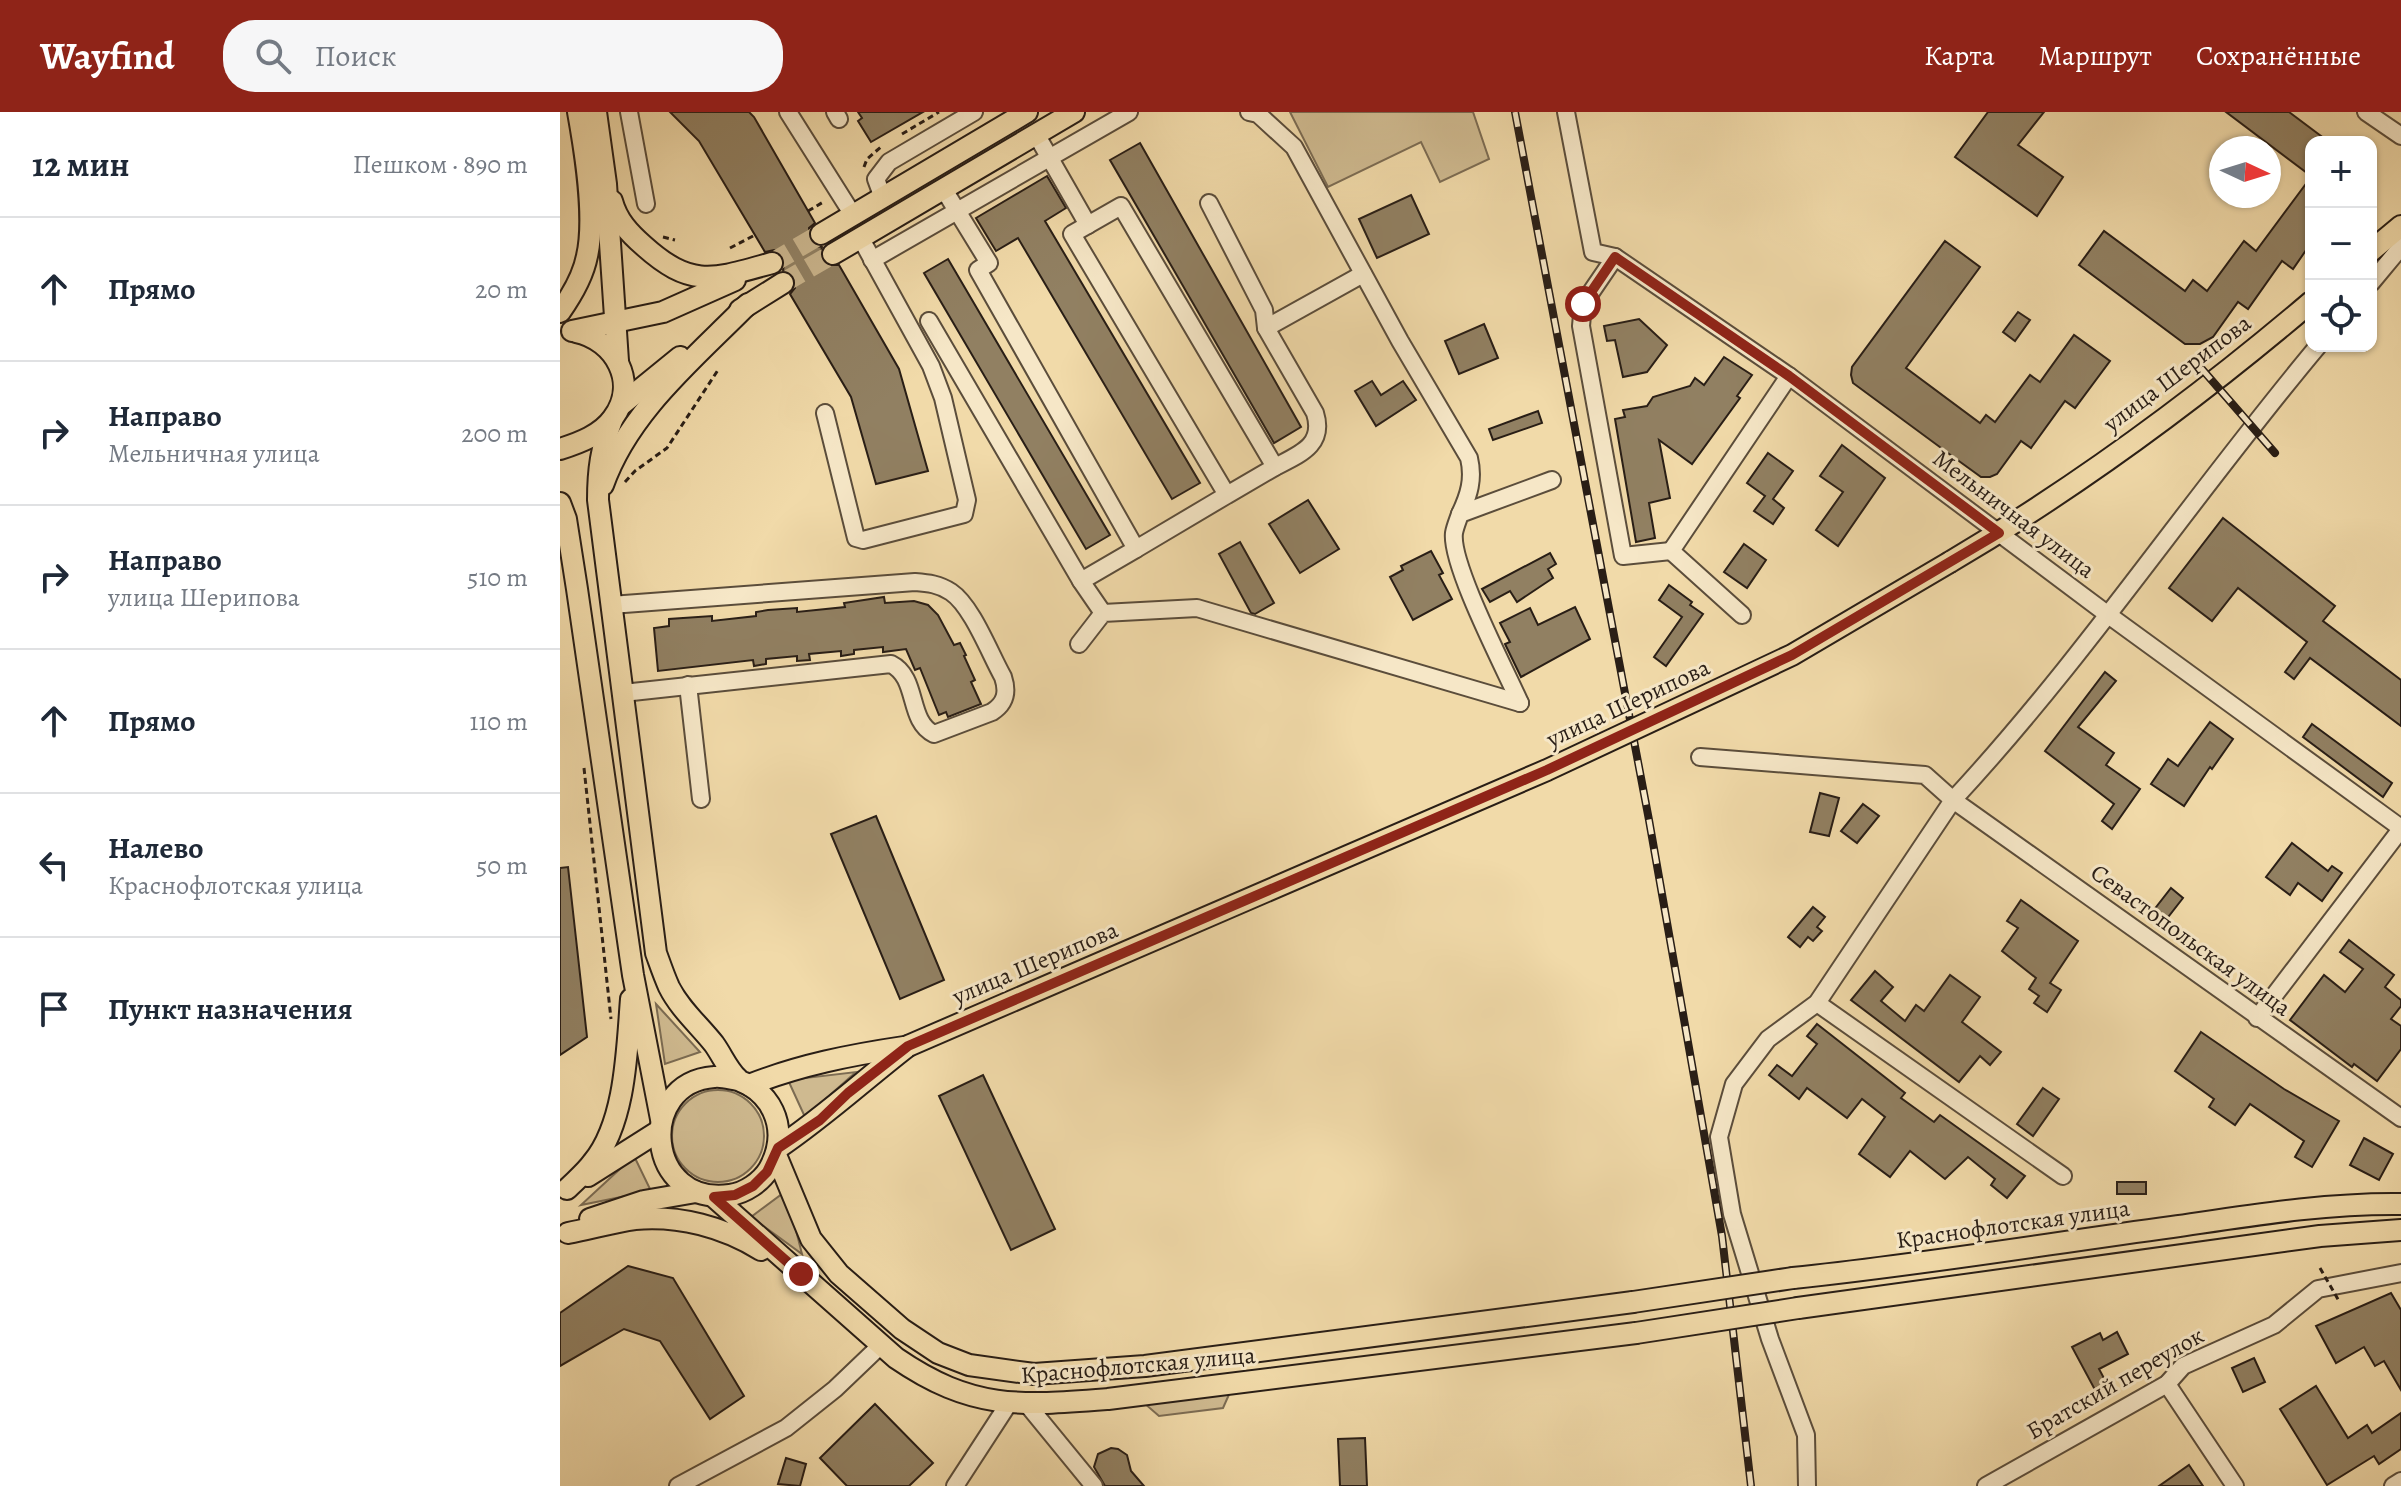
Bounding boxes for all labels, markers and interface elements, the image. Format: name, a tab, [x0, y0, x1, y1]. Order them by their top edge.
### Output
search box	[223, 20, 783, 92]
text: Wayfind	[40, 30, 175, 82]
icon: search	[251, 34, 295, 78]
text: Поиск	[315, 36, 397, 76]
text: Карта	[1924, 37, 1995, 75]
text: Маршрут	[2039, 37, 2152, 75]
text: Сохранённые	[2196, 37, 2361, 75]
north arrow	[2209, 136, 2281, 208]
map controls	[2305, 136, 2377, 352]
button: +	[2305, 136, 2377, 208]
text: 12 мин	[32, 141, 130, 188]
text: Пешком · 890 m	[353, 147, 528, 182]
button: −	[2305, 208, 2377, 280]
icon: ahead	[32, 267, 76, 311]
text: Прямо	[108, 269, 195, 309]
text: 20 m	[475, 272, 528, 307]
button: locate	[2305, 280, 2377, 352]
route start	[1565, 286, 1601, 322]
street label: улица Шерипова	[2096, 307, 2257, 440]
text: Направо	[108, 396, 222, 436]
icon: right	[32, 411, 76, 455]
text: 200 m	[461, 416, 528, 451]
text: Мельничная улица	[108, 436, 320, 471]
street label: Мельничная улица	[1926, 442, 2102, 586]
text: Направо	[108, 540, 222, 580]
icon: right	[32, 555, 76, 599]
text: 510 m	[467, 560, 528, 595]
text: улица Шерипова	[108, 580, 300, 615]
street label: улица Шерипова	[1540, 651, 1715, 755]
icon: ahead	[32, 699, 76, 743]
text: Прямо	[108, 701, 195, 741]
text: 110 m	[470, 704, 528, 739]
text: Налево	[108, 828, 203, 868]
icon: left	[32, 843, 76, 887]
text: 50 m	[476, 848, 528, 883]
street label: Севастопольская улица	[2084, 856, 2298, 1024]
text: Краснофлотская улица	[108, 868, 363, 903]
street label: улица Шерипова	[946, 914, 1123, 1013]
icon: arrive	[32, 987, 76, 1031]
text: Пункт назначения	[108, 989, 353, 1029]
street label: Краснофлотская улица	[1894, 1192, 2132, 1256]
route end	[783, 1256, 819, 1292]
street label: Братский переулок	[2020, 1319, 2210, 1447]
street label: Краснофлотская улица	[1019, 1339, 1257, 1391]

